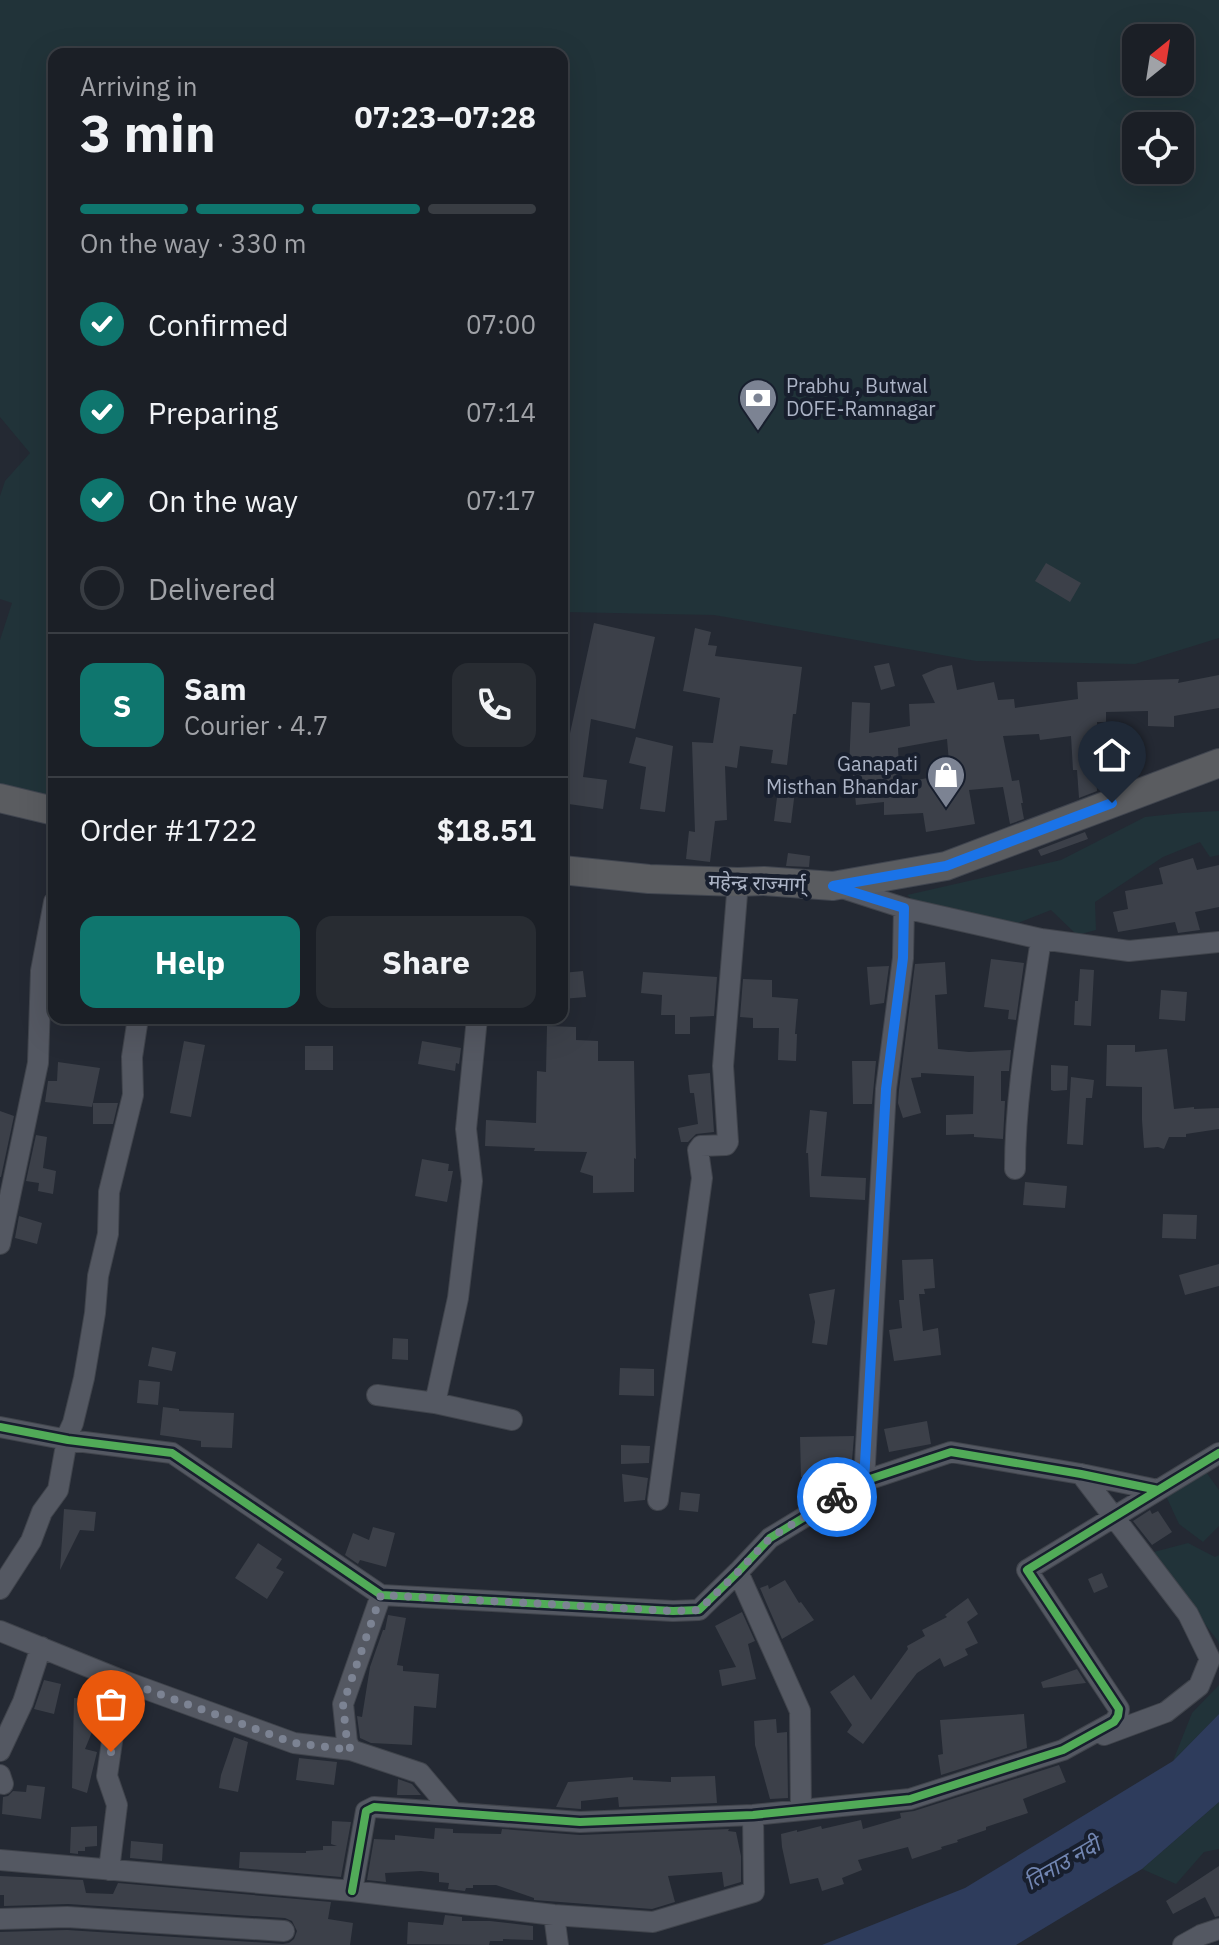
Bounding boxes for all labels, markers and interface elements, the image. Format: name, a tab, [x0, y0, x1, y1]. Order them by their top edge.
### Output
north arrow	[1122, 24, 1194, 96]
map controls	[1122, 24, 1194, 184]
text: Arriving in	[80, 69, 197, 103]
text: 07:23–07:28	[355, 97, 536, 136]
text: 3 min	[80, 99, 216, 166]
button: locate	[1122, 112, 1194, 184]
text: On the way · 330 m	[80, 226, 306, 260]
icon: check	[80, 302, 124, 346]
text: Confirmed	[148, 305, 289, 344]
text: 07:00	[466, 307, 536, 341]
place label: Prabhu , Butwal DOFE-Ramnagar	[786, 372, 936, 422]
bank icon: Prabhu , Butwal DOFE-Ramnagar	[737, 377, 779, 432]
icon: check	[80, 390, 124, 434]
text: Preparing	[148, 393, 278, 432]
text: 07:14	[466, 395, 536, 429]
icon: check	[80, 478, 124, 522]
text: On the way	[148, 481, 298, 520]
text: 07:17	[466, 483, 536, 517]
text: Delivered	[148, 569, 276, 608]
button: phone	[452, 663, 536, 747]
text: Sam	[184, 669, 247, 708]
text: S	[113, 686, 131, 725]
text: Courier · 4.7	[184, 708, 328, 742]
pin	[1078, 721, 1146, 803]
icon: home	[1090, 733, 1134, 777]
place label: Ganapati Misthan Bhandar	[766, 750, 918, 800]
shop icon: Ganapati Misthan Bhandar	[925, 754, 967, 809]
text: Order #1722	[80, 810, 257, 849]
text: $18.51	[437, 810, 536, 849]
street label: महेन्द्र राज्मार्ग्	[708, 867, 809, 898]
button: Help	[80, 916, 300, 1008]
button: Share	[316, 916, 536, 1008]
courier	[797, 1457, 877, 1537]
icon: bike	[815, 1475, 859, 1519]
pin	[77, 1670, 145, 1752]
icon: bag	[89, 1682, 133, 1726]
water label: तिनाउ नदी	[1019, 1827, 1109, 1896]

